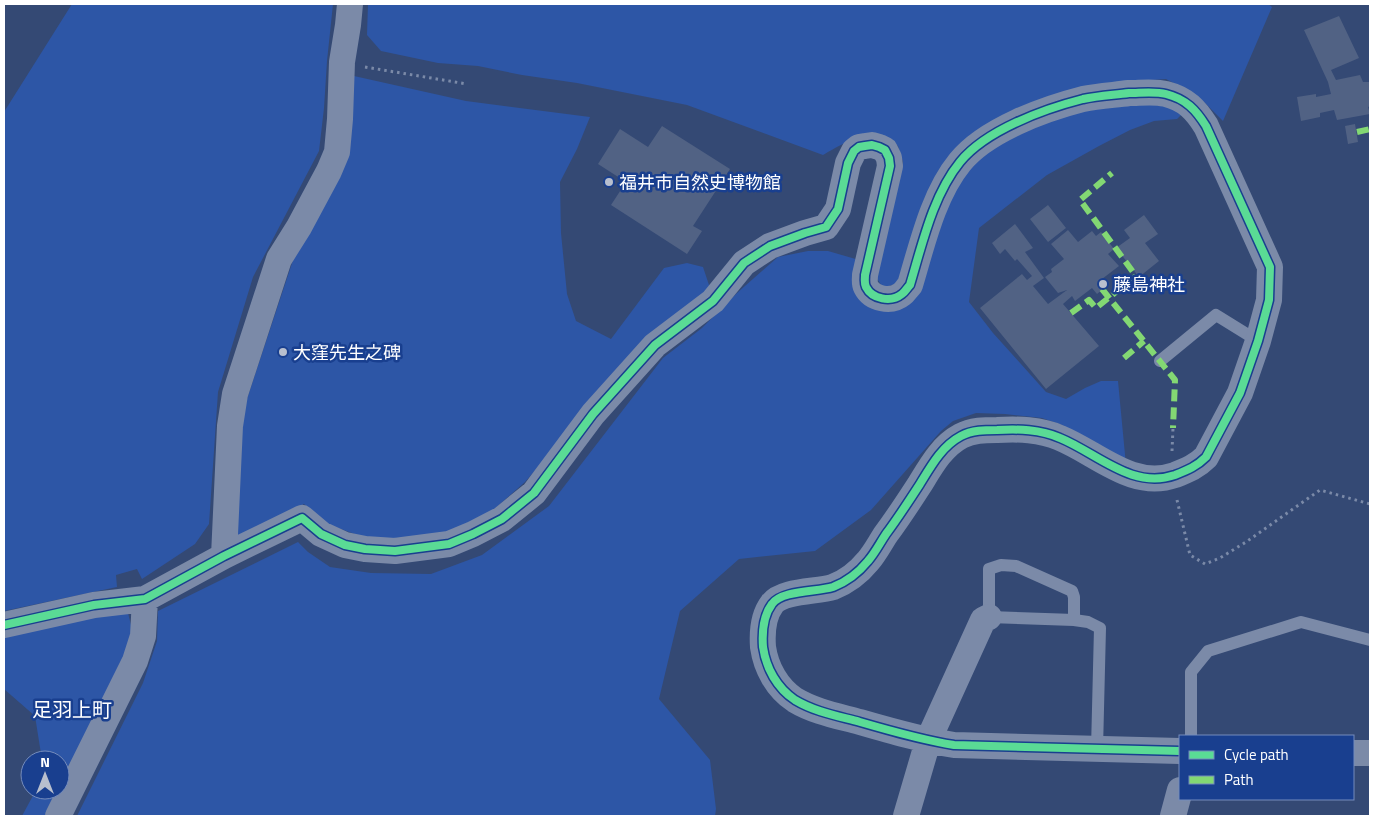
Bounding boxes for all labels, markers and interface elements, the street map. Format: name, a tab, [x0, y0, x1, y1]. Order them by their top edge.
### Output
place label: 福井市自然史博物館	[619, 169, 781, 196]
marker: 福井市自然史博物館	[603, 176, 615, 188]
place label: 藤島神社	[1113, 271, 1185, 298]
marker: 藤島神社	[1097, 278, 1109, 290]
place label: 大窪先生之碑	[293, 339, 401, 366]
marker: 大窪先生之碑	[277, 346, 289, 358]
district label: 足羽上町	[32, 694, 112, 725]
legend	[1179, 735, 1354, 800]
text: Cycle path	[1224, 743, 1289, 766]
north arrow	[20, 750, 70, 800]
text: N	[40, 751, 50, 772]
text: Path	[1224, 768, 1254, 791]

